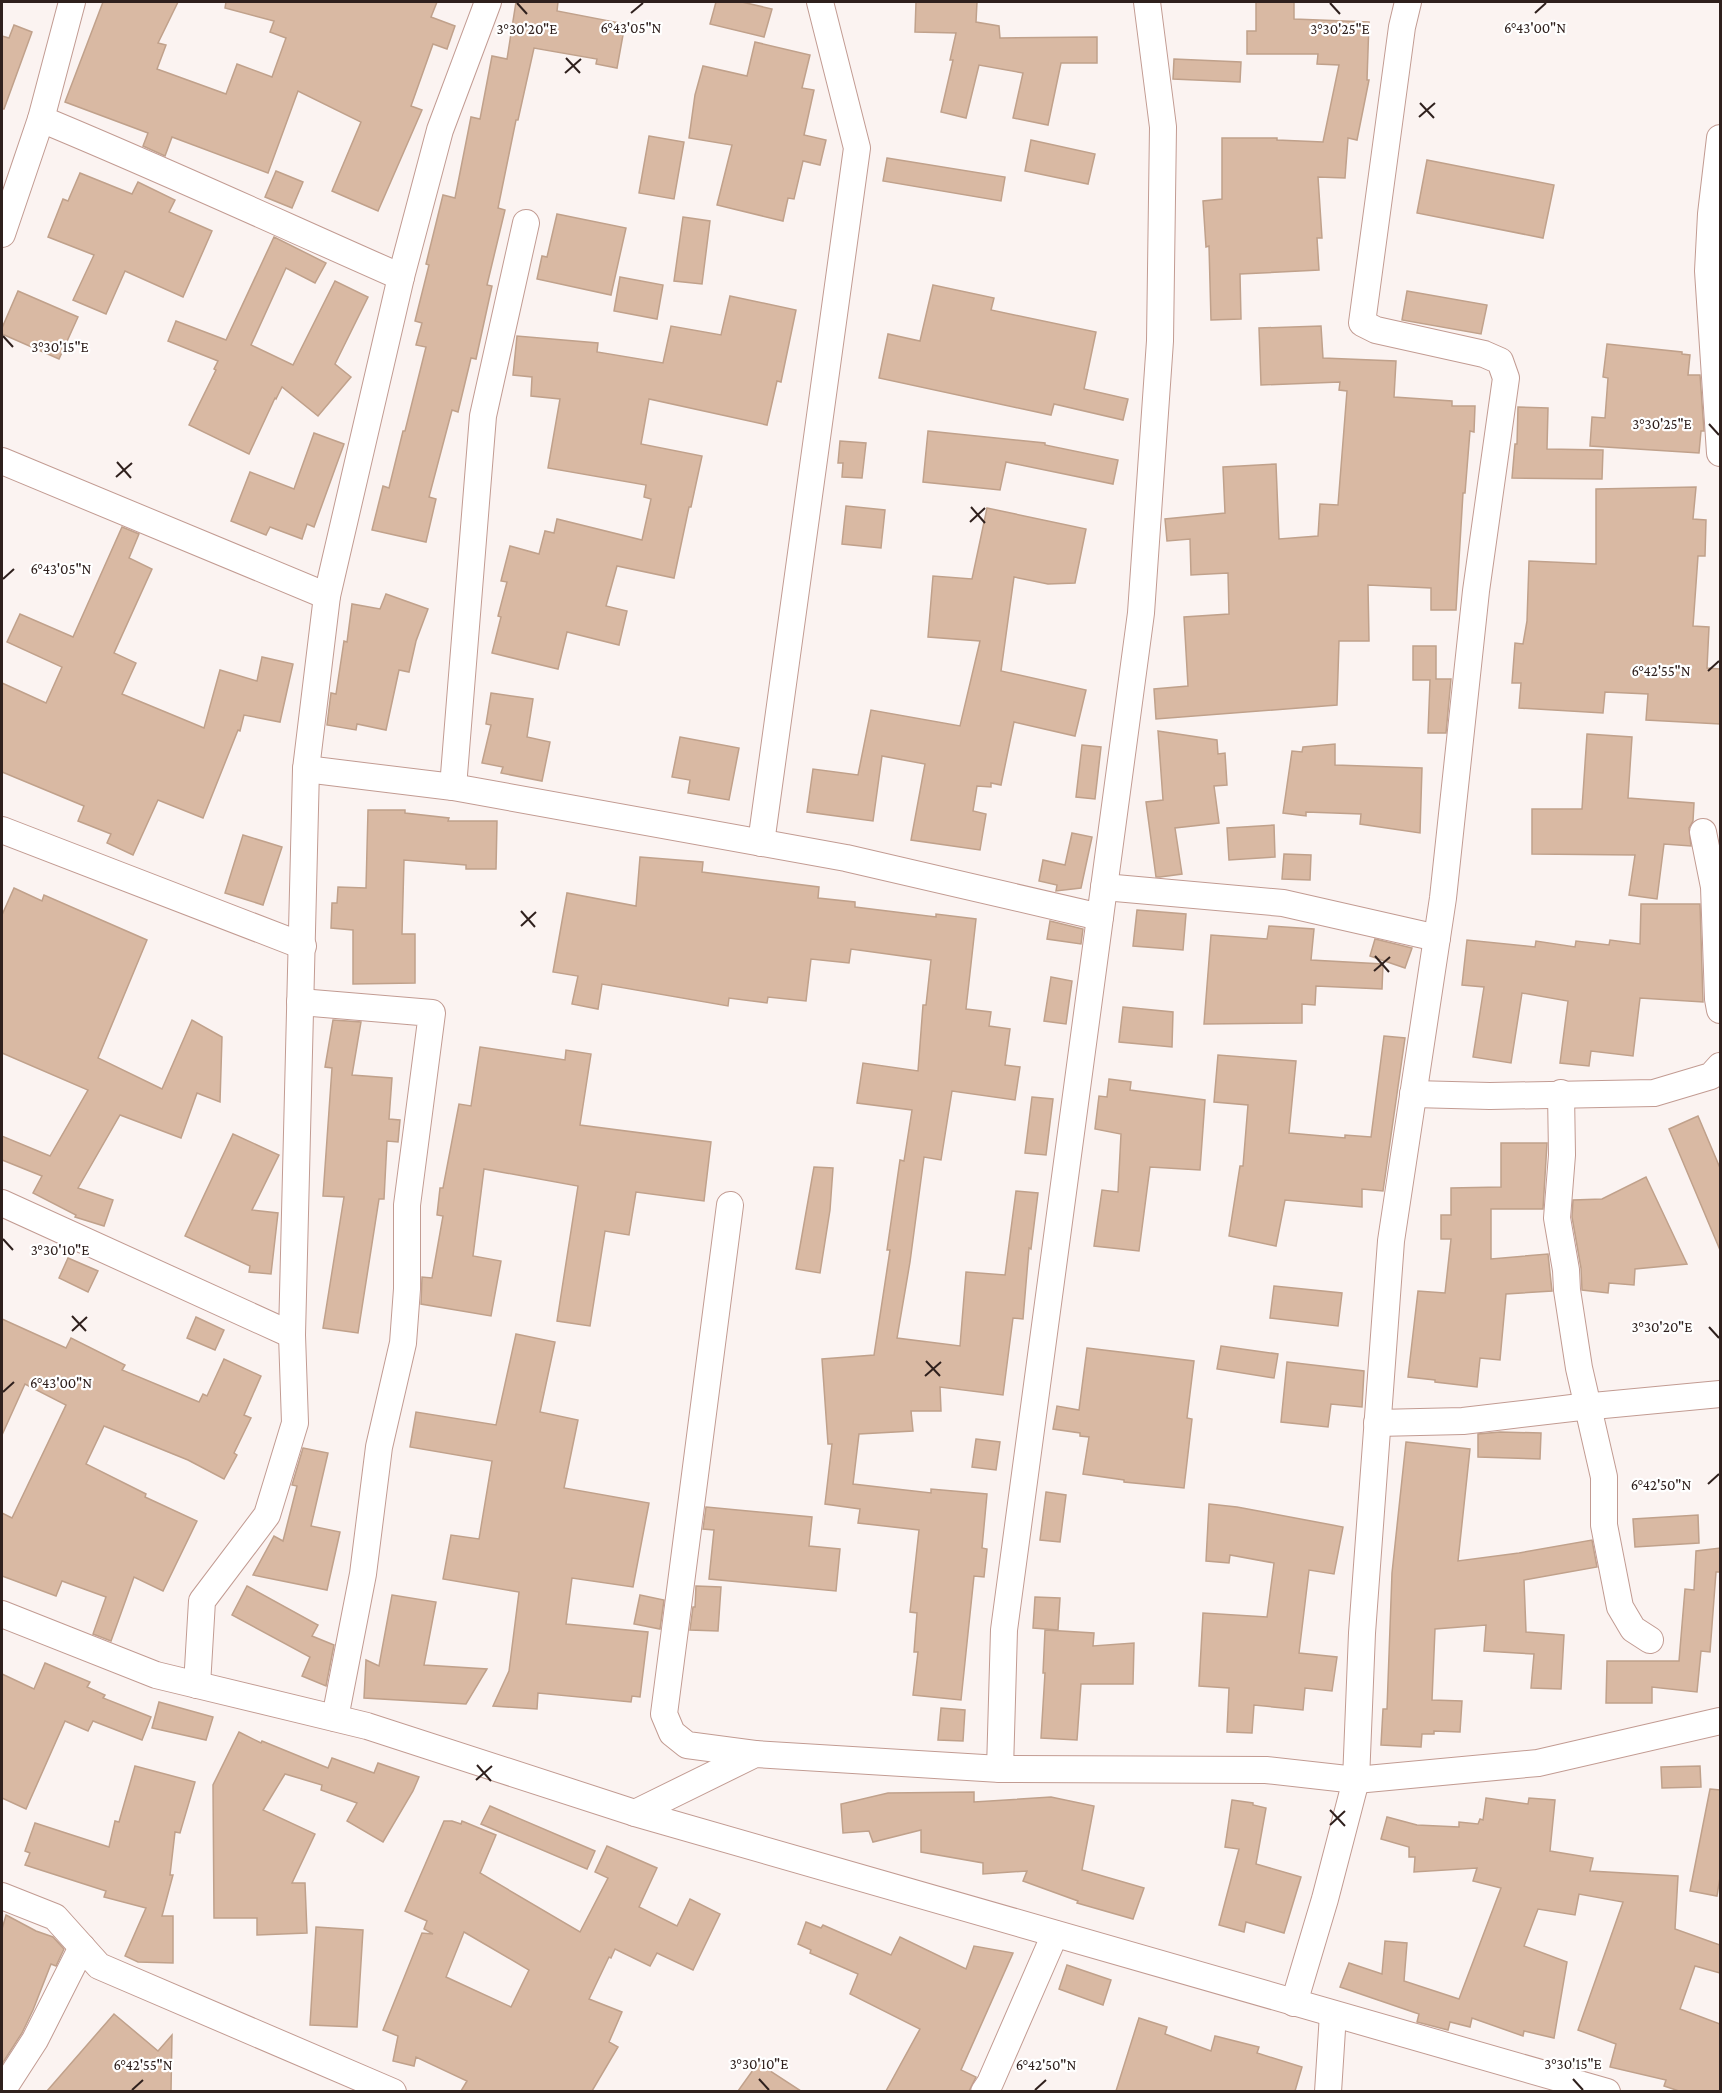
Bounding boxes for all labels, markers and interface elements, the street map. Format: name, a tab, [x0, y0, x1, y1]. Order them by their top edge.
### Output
text: 6°43'05"N	[601, 20, 662, 36]
text: 6°43'00"N	[1504, 20, 1566, 36]
text: 3°30'20"E	[497, 21, 557, 37]
text: 3°30'25"E	[1310, 21, 1370, 37]
text: 3°30'15"E	[31, 339, 89, 355]
text: 3°30'25"E	[1632, 416, 1692, 432]
text: 6°43'05"N	[31, 561, 92, 577]
text: 6°42'55"N	[1631, 663, 1691, 679]
text: 3°30'10"E	[31, 1242, 89, 1258]
text: 3°30'20"E	[1632, 1319, 1692, 1335]
text: 6°43'00"N	[30, 1375, 92, 1391]
text: 6°42'50"N	[1631, 1477, 1691, 1493]
text: 3°30'10"E	[730, 2056, 788, 2072]
text: 3°30'15"E	[1544, 2056, 1602, 2072]
text: 6°42'55"N	[113, 2057, 173, 2073]
text: 6°42'50"N	[1016, 2057, 1076, 2073]

